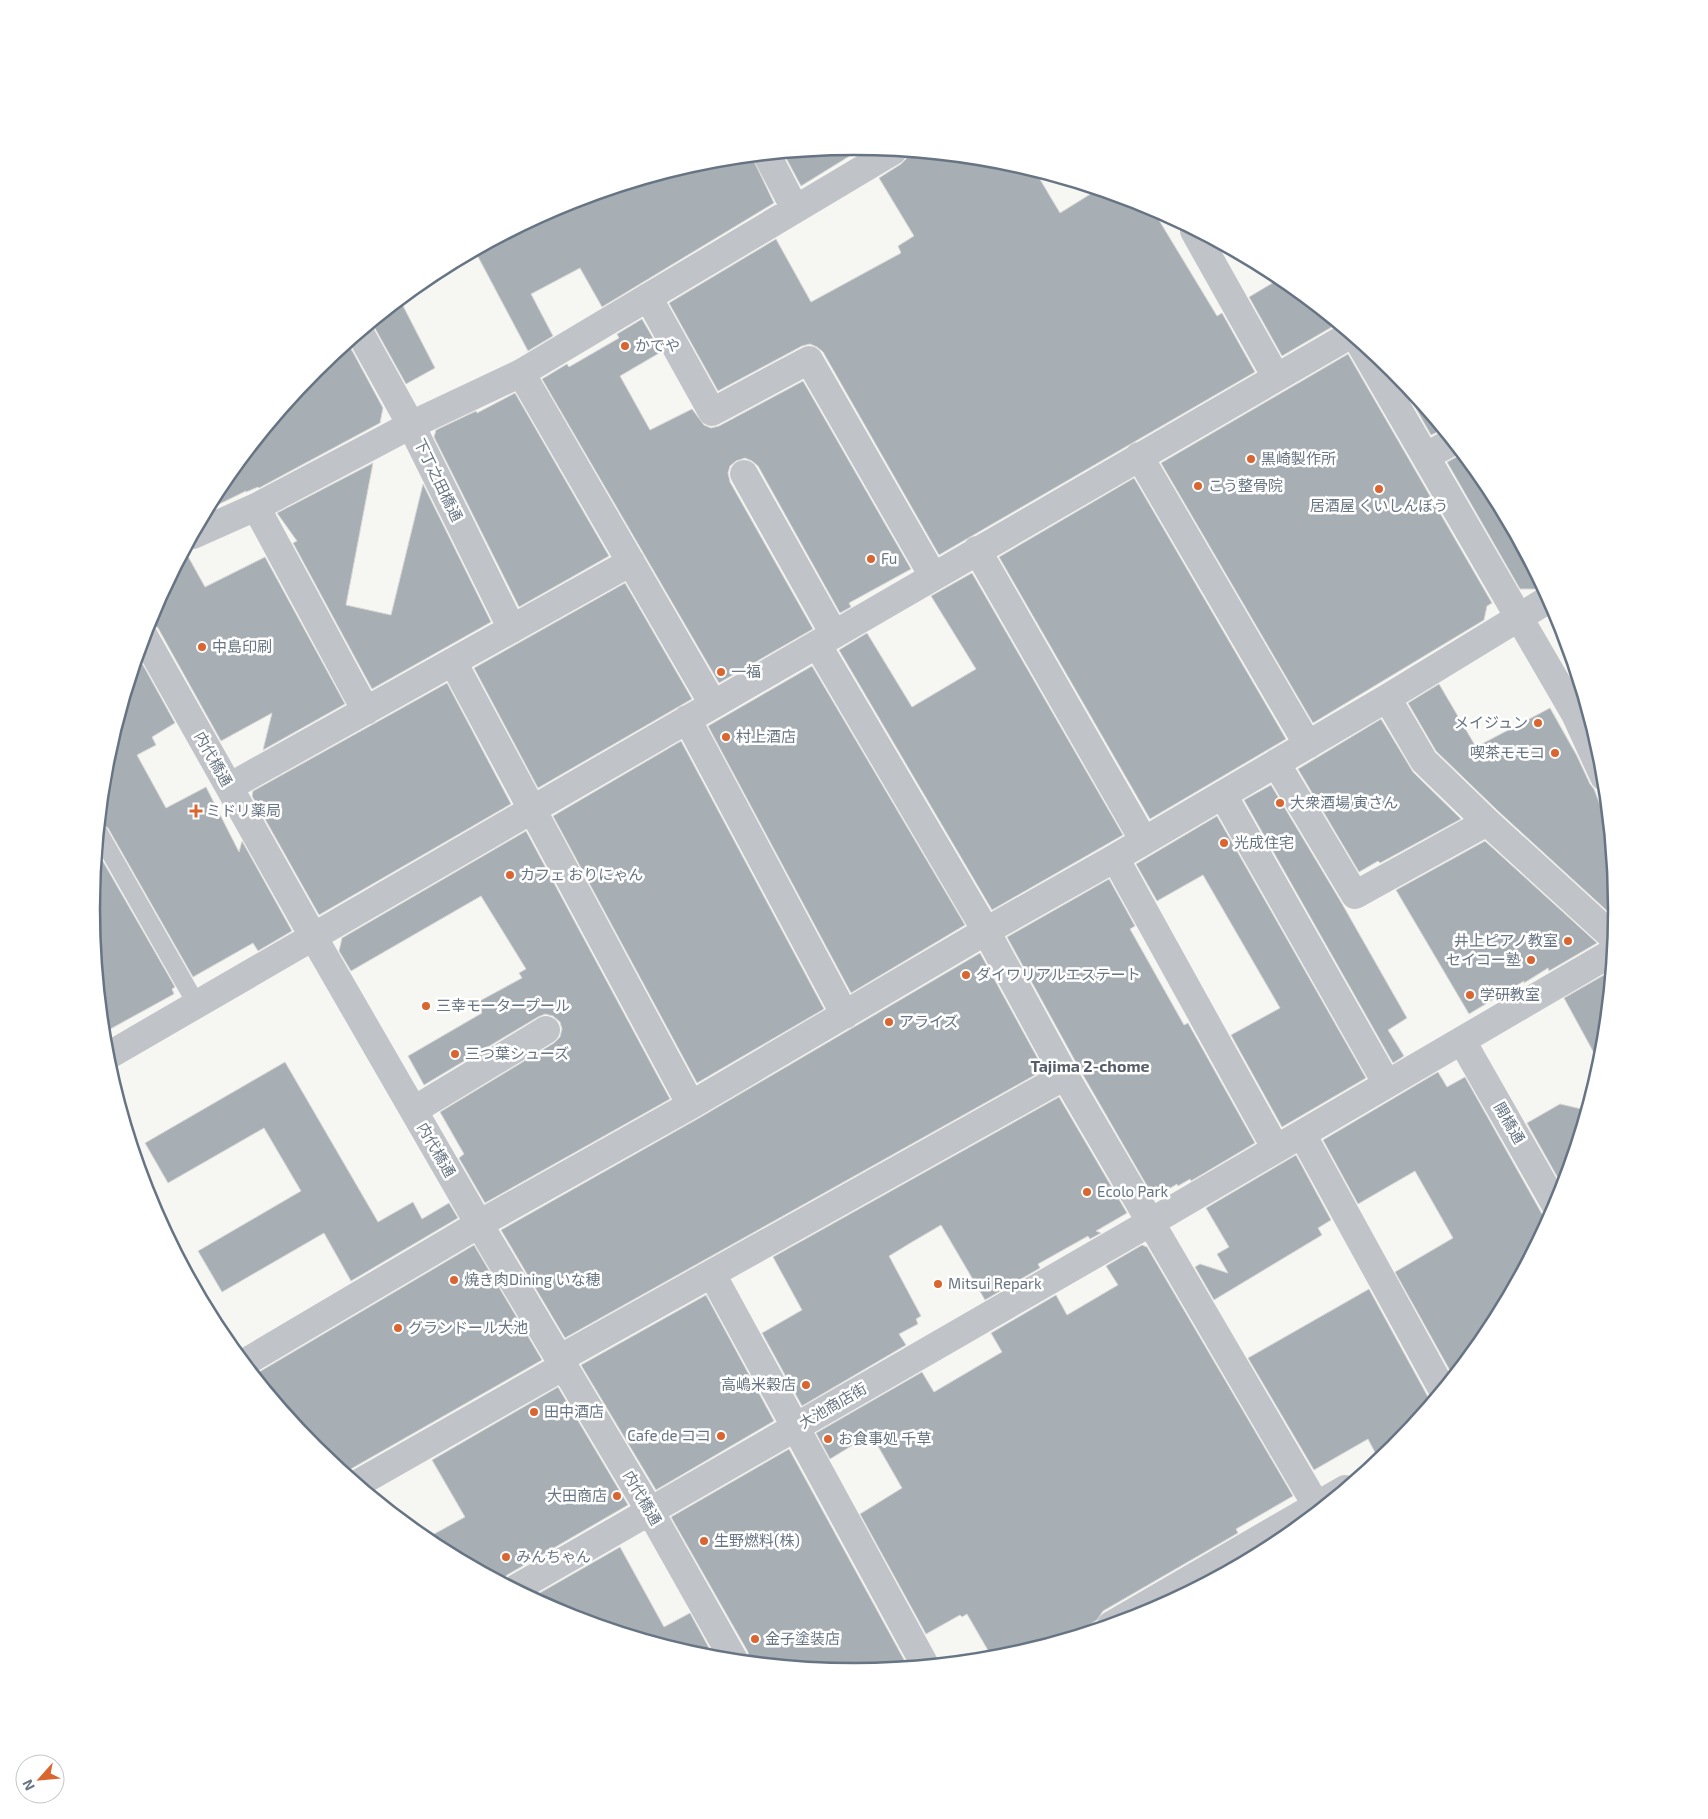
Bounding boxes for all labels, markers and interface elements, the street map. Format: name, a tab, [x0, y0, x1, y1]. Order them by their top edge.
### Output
place label: かでや	[635, 336, 680, 354]
marker: かでや	[619, 340, 631, 352]
street label: 下丁之田橋通	[411, 435, 467, 524]
place label: 黒崎製作所	[1261, 449, 1336, 467]
marker: 黒崎製作所	[1245, 453, 1257, 465]
place label: こう整骨院	[1208, 476, 1283, 494]
marker: こう整骨院	[1192, 480, 1204, 492]
marker: 居酒屋 くいしんぼう	[1373, 483, 1385, 495]
place label: 居酒屋 くいしんぼう	[1310, 496, 1448, 514]
place label: Fu	[881, 549, 897, 567]
marker: Fu	[865, 553, 877, 565]
place label: 中島印刷	[212, 637, 272, 655]
marker: 中島印刷	[196, 641, 208, 653]
place label: 一福	[731, 662, 761, 680]
marker: 一福	[715, 666, 727, 678]
place label: メイジュン	[1454, 713, 1528, 731]
marker: メイジュン	[1532, 717, 1544, 729]
place label: 村上酒店	[736, 727, 796, 745]
street label: 内代橋通	[191, 728, 236, 789]
marker: 村上酒店	[720, 731, 732, 743]
place label: 喫茶モモコ	[1470, 743, 1545, 761]
marker: 喫茶モモコ	[1549, 747, 1561, 759]
place label: 大衆酒場 寅さん	[1290, 793, 1398, 811]
marker: 大衆酒場 寅さん	[1274, 797, 1286, 809]
place label: ミドリ薬局	[206, 801, 281, 819]
marker: ミドリ薬局	[190, 805, 202, 817]
place label: 光成住宅	[1234, 833, 1294, 851]
marker: 光成住宅	[1218, 837, 1230, 849]
place label: カフェ おりにゃん	[520, 865, 643, 883]
marker: カフェ おりにゃん	[504, 869, 516, 881]
place label: 井上ピアノ教室	[1454, 931, 1558, 949]
marker: 井上ピアノ教室	[1562, 935, 1574, 947]
place label: セイコー塾	[1446, 950, 1521, 968]
marker: セイコー塾	[1525, 954, 1537, 966]
place label: ダイワリアルエステート	[976, 965, 1141, 983]
marker: ダイワリアルエステート	[960, 969, 972, 981]
place label: 学研教室	[1480, 985, 1540, 1003]
marker: 学研教室	[1464, 989, 1476, 1001]
place label: 三幸モータープール	[436, 996, 570, 1014]
marker: 三幸モータープール	[420, 1000, 432, 1012]
place label: アライズ	[899, 1012, 959, 1030]
marker: アライズ	[883, 1016, 895, 1028]
place label: 三つ葉シューズ	[465, 1044, 569, 1062]
marker: 三つ葉シューズ	[449, 1048, 461, 1060]
district label: Tajima 2-chome	[1030, 1056, 1150, 1075]
street label: 開橋通	[1491, 1099, 1529, 1146]
street label: 内代橋通	[414, 1119, 460, 1180]
place label: Ecolo Park	[1097, 1182, 1168, 1200]
marker: Ecolo Park	[1081, 1186, 1093, 1198]
place label: 焼き肉Dining いな穂	[464, 1270, 601, 1288]
marker: 焼き肉Dining いな穂	[448, 1274, 460, 1286]
place label: Mitsui Repark	[948, 1274, 1042, 1292]
marker: Mitsui Repark	[932, 1278, 944, 1290]
place label: グランドール大池	[408, 1318, 528, 1336]
marker: グランドール大池	[392, 1322, 404, 1334]
place label: 高嶋米穀店	[721, 1375, 796, 1393]
street label: 大池商店街	[796, 1379, 869, 1432]
marker: 高嶋米穀店	[800, 1379, 812, 1391]
place label: 田中酒店	[544, 1402, 604, 1420]
marker: 田中酒店	[528, 1406, 540, 1418]
place label: Cafe de ココ	[627, 1426, 711, 1444]
place label: お食事処 千草	[838, 1429, 931, 1447]
marker: Cafe de ココ	[715, 1430, 727, 1442]
marker: お食事処 千草	[822, 1433, 834, 1445]
street label: 内代橋通	[620, 1467, 666, 1528]
place label: 大田商店	[547, 1486, 607, 1504]
marker: 大田商店	[611, 1490, 623, 1502]
place label: 生野燃料(株)	[714, 1531, 800, 1549]
marker: 生野燃料(株)	[698, 1535, 710, 1547]
place label: みんちゃん	[516, 1547, 591, 1565]
marker: みんちゃん	[500, 1551, 512, 1563]
place label: 金子塗装店	[765, 1629, 840, 1647]
marker: 金子塗装店	[749, 1633, 761, 1645]
north arrow	[15, 1754, 65, 1804]
text: N	[18, 1777, 38, 1793]

